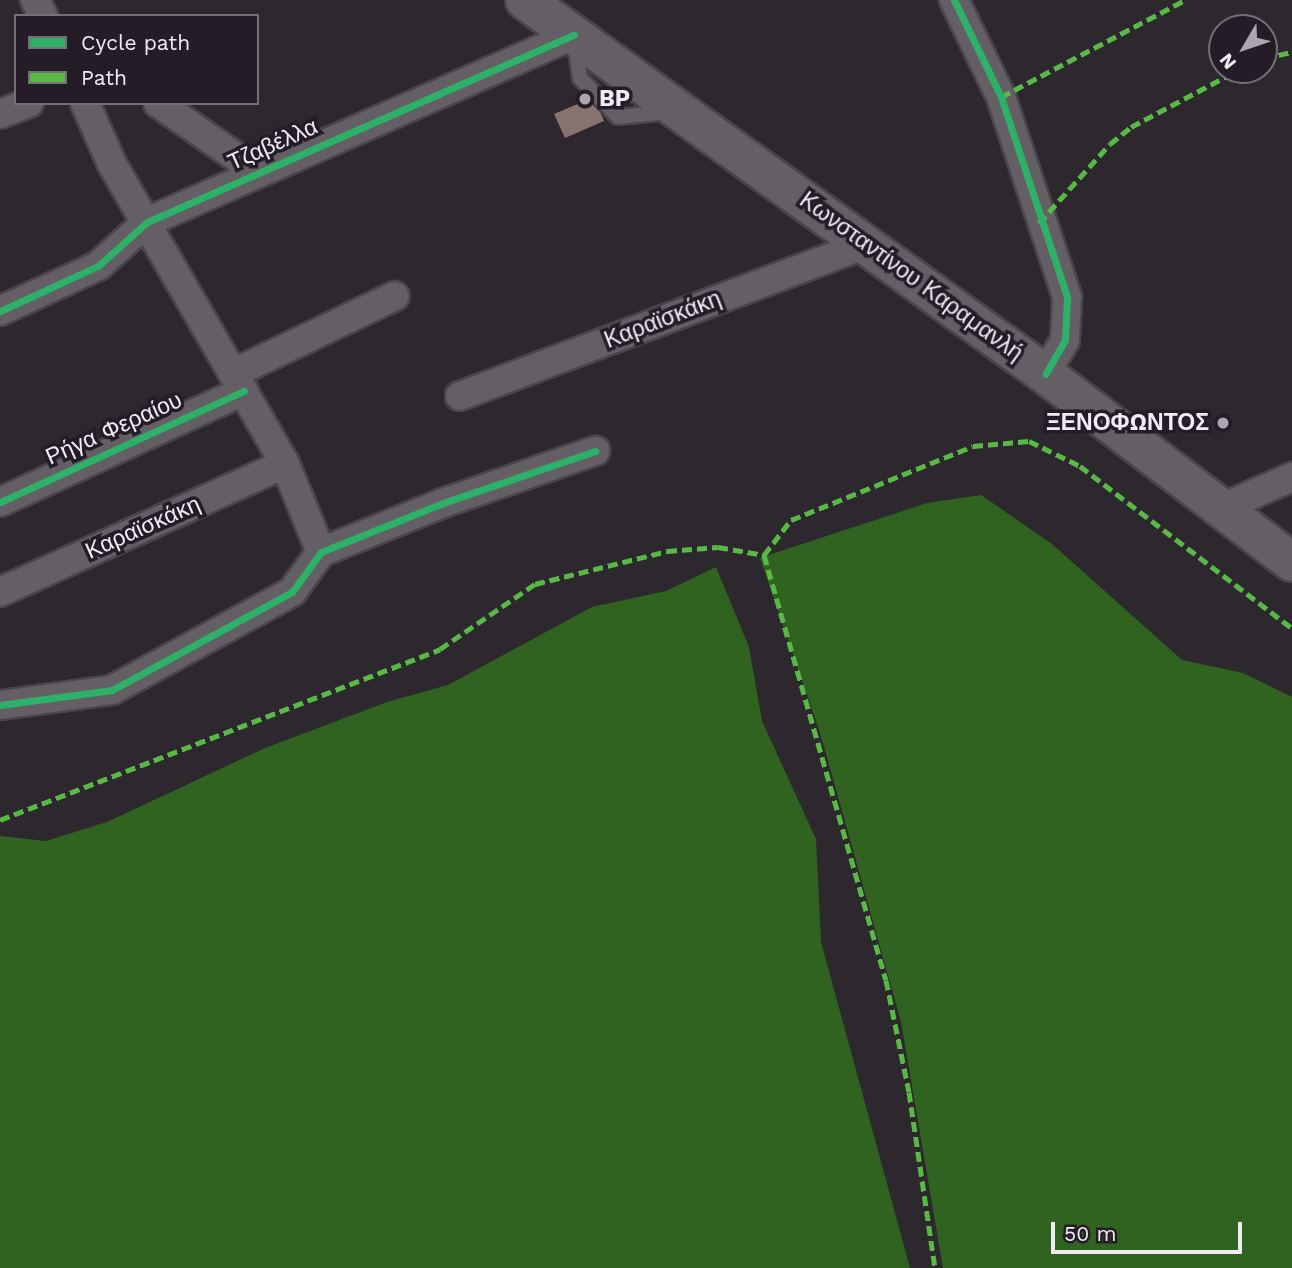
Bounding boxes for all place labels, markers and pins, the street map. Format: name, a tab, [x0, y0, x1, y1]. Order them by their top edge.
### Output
place label: BP	[599, 85, 630, 113]
marker: BP	[577, 91, 593, 107]
place label: ΞΕΝΟΦΩΝΤΟΣ	[1046, 409, 1209, 437]
marker: ΞΕΝΟΦΩΝΤΟΣ	[1215, 415, 1231, 431]

